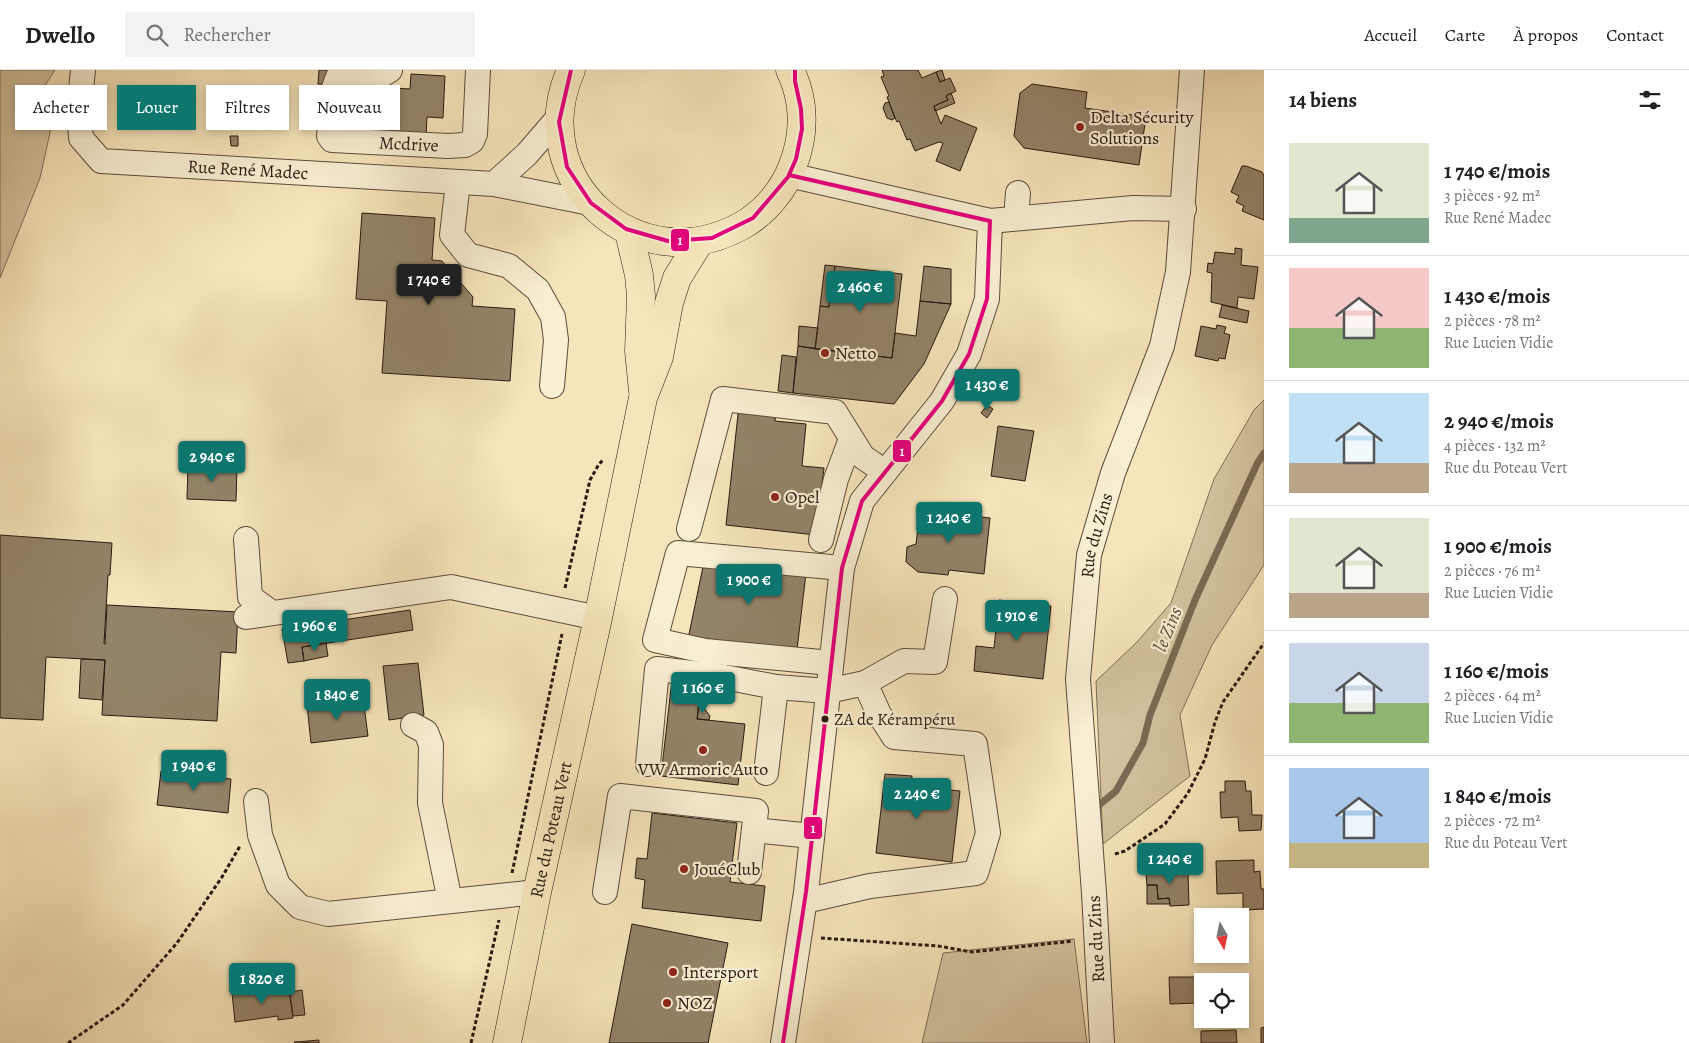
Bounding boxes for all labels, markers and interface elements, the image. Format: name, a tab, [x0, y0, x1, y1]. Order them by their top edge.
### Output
search box	[125, 12, 475, 57]
text: Dwello	[25, 19, 95, 51]
icon: search	[143, 21, 171, 49]
text: Rechercher	[183, 22, 271, 48]
text: Accueil	[1364, 23, 1417, 47]
text: Carte	[1445, 23, 1485, 47]
text: À propos	[1513, 23, 1578, 47]
text: Contact	[1606, 23, 1664, 47]
chip: Acheter	[15, 85, 107, 130]
chip: Louer	[117, 85, 196, 130]
chip: Filtres	[206, 85, 289, 130]
chip: Nouveau	[299, 85, 400, 130]
text: 14 biens	[1289, 86, 1357, 114]
icon: filters	[1636, 86, 1664, 114]
place label: Delta Sécurity Solutions	[1090, 105, 1195, 150]
marker: Delta Sécurity Solutions	[1074, 121, 1086, 133]
street label: Mcdrive	[378, 130, 439, 158]
street label: Rue René Madec	[187, 154, 309, 185]
text: 1 740 €/mois	[1444, 157, 1550, 185]
icon: home	[1329, 163, 1389, 223]
text: 3 pièces · 92 m²	[1444, 185, 1540, 207]
text: Rue René Madec	[1444, 207, 1551, 229]
line badge: 1	[670, 228, 690, 252]
text: 1	[677, 231, 683, 250]
pin: 1 740 €	[383, 264, 475, 306]
text: 1 740 €	[408, 269, 450, 291]
pin: 2 460 €	[814, 270, 906, 313]
text: 2 460 €	[837, 276, 883, 298]
text: 1 430 €/mois	[1444, 282, 1550, 310]
icon: home	[1329, 288, 1389, 348]
text: 2 pièces · 78 m²	[1444, 310, 1541, 332]
text: Rue Lucien Vidie	[1444, 332, 1553, 354]
place label: Netto	[835, 341, 877, 365]
marker: Netto	[819, 347, 831, 359]
pin: 1 430 €	[941, 368, 1033, 411]
text: 1 430 €	[966, 374, 1008, 396]
text: 2 940 €/mois	[1444, 407, 1554, 435]
icon: home	[1329, 413, 1389, 473]
text: 4 pièces · 132 m²	[1444, 435, 1546, 457]
line badge: 1	[892, 439, 912, 463]
pin: 2 940 €	[166, 440, 258, 483]
text: 1	[899, 442, 905, 461]
text: 2 940 €	[189, 446, 235, 468]
text: Rue du Poteau Vert	[1444, 457, 1568, 479]
place label: Opel	[785, 485, 820, 509]
street label: Rue du Zins	[1075, 490, 1119, 579]
marker: Opel	[769, 491, 781, 503]
pin: 1 240 €	[903, 502, 995, 544]
text: 1 240 €	[927, 507, 971, 529]
text: 1 900 €/mois	[1444, 532, 1552, 560]
icon: home	[1329, 538, 1389, 598]
text: 2 pièces · 76 m²	[1444, 560, 1540, 582]
pin: 1 900 €	[703, 564, 795, 606]
text: 1 900 €	[727, 569, 771, 591]
text: Rue Lucien Vidie	[1444, 582, 1553, 604]
pin: 1 910 €	[971, 600, 1063, 642]
water label: le Zins	[1147, 603, 1189, 656]
text: 1 910 €	[996, 605, 1038, 627]
pin: 1 960 €	[269, 610, 361, 652]
text: 1 960 €	[293, 615, 337, 637]
text: 1 160 €/mois	[1444, 657, 1549, 685]
icon: home	[1329, 663, 1389, 723]
pin: 1 160 €	[657, 672, 749, 714]
text: 1 160 €	[682, 677, 724, 699]
pin: 1 840 €	[291, 678, 383, 721]
text: 1 840 €	[315, 684, 359, 706]
text: 2 pièces · 64 m²	[1444, 685, 1541, 707]
text: Rue Lucien Vidie	[1444, 707, 1553, 729]
place label: ZA de Kérampéru	[834, 708, 956, 731]
marker: ZA de Kérampéru	[820, 714, 830, 724]
marker: VW Armoric Auto	[697, 744, 709, 756]
pin: 1 940 €	[148, 750, 240, 792]
text: 1 940 €	[172, 755, 216, 777]
place label: VW Armoric Auto	[637, 757, 768, 781]
street label: Rue du Poteau Vert	[524, 759, 578, 900]
pin: 2 240 €	[871, 778, 963, 820]
text: 1 840 €/mois	[1444, 782, 1551, 810]
text: 2 240 €	[894, 783, 940, 805]
icon: home	[1329, 788, 1389, 848]
text: 2 pièces · 72 m²	[1444, 810, 1541, 832]
line badge: 1	[803, 816, 823, 840]
text: 1	[810, 819, 816, 838]
text: Rue du Poteau Vert	[1444, 832, 1568, 854]
pin: 1 240 €	[1124, 842, 1216, 885]
text: 1 240 €	[1148, 848, 1192, 870]
place label: JouéClub	[694, 857, 760, 881]
marker: JouéClub	[678, 863, 690, 875]
street label: Rue du Zins	[1082, 895, 1110, 983]
north arrow	[1194, 908, 1249, 962]
map controls	[1194, 908, 1249, 1028]
place label: Intersport	[683, 960, 759, 984]
pin: 1 820 €	[216, 962, 308, 1005]
marker: Intersport	[667, 966, 679, 978]
text: 1 820 €	[240, 968, 284, 990]
button: locate	[1194, 973, 1249, 1028]
place label: NOZ	[677, 991, 713, 1015]
marker: NOZ	[661, 997, 673, 1009]

